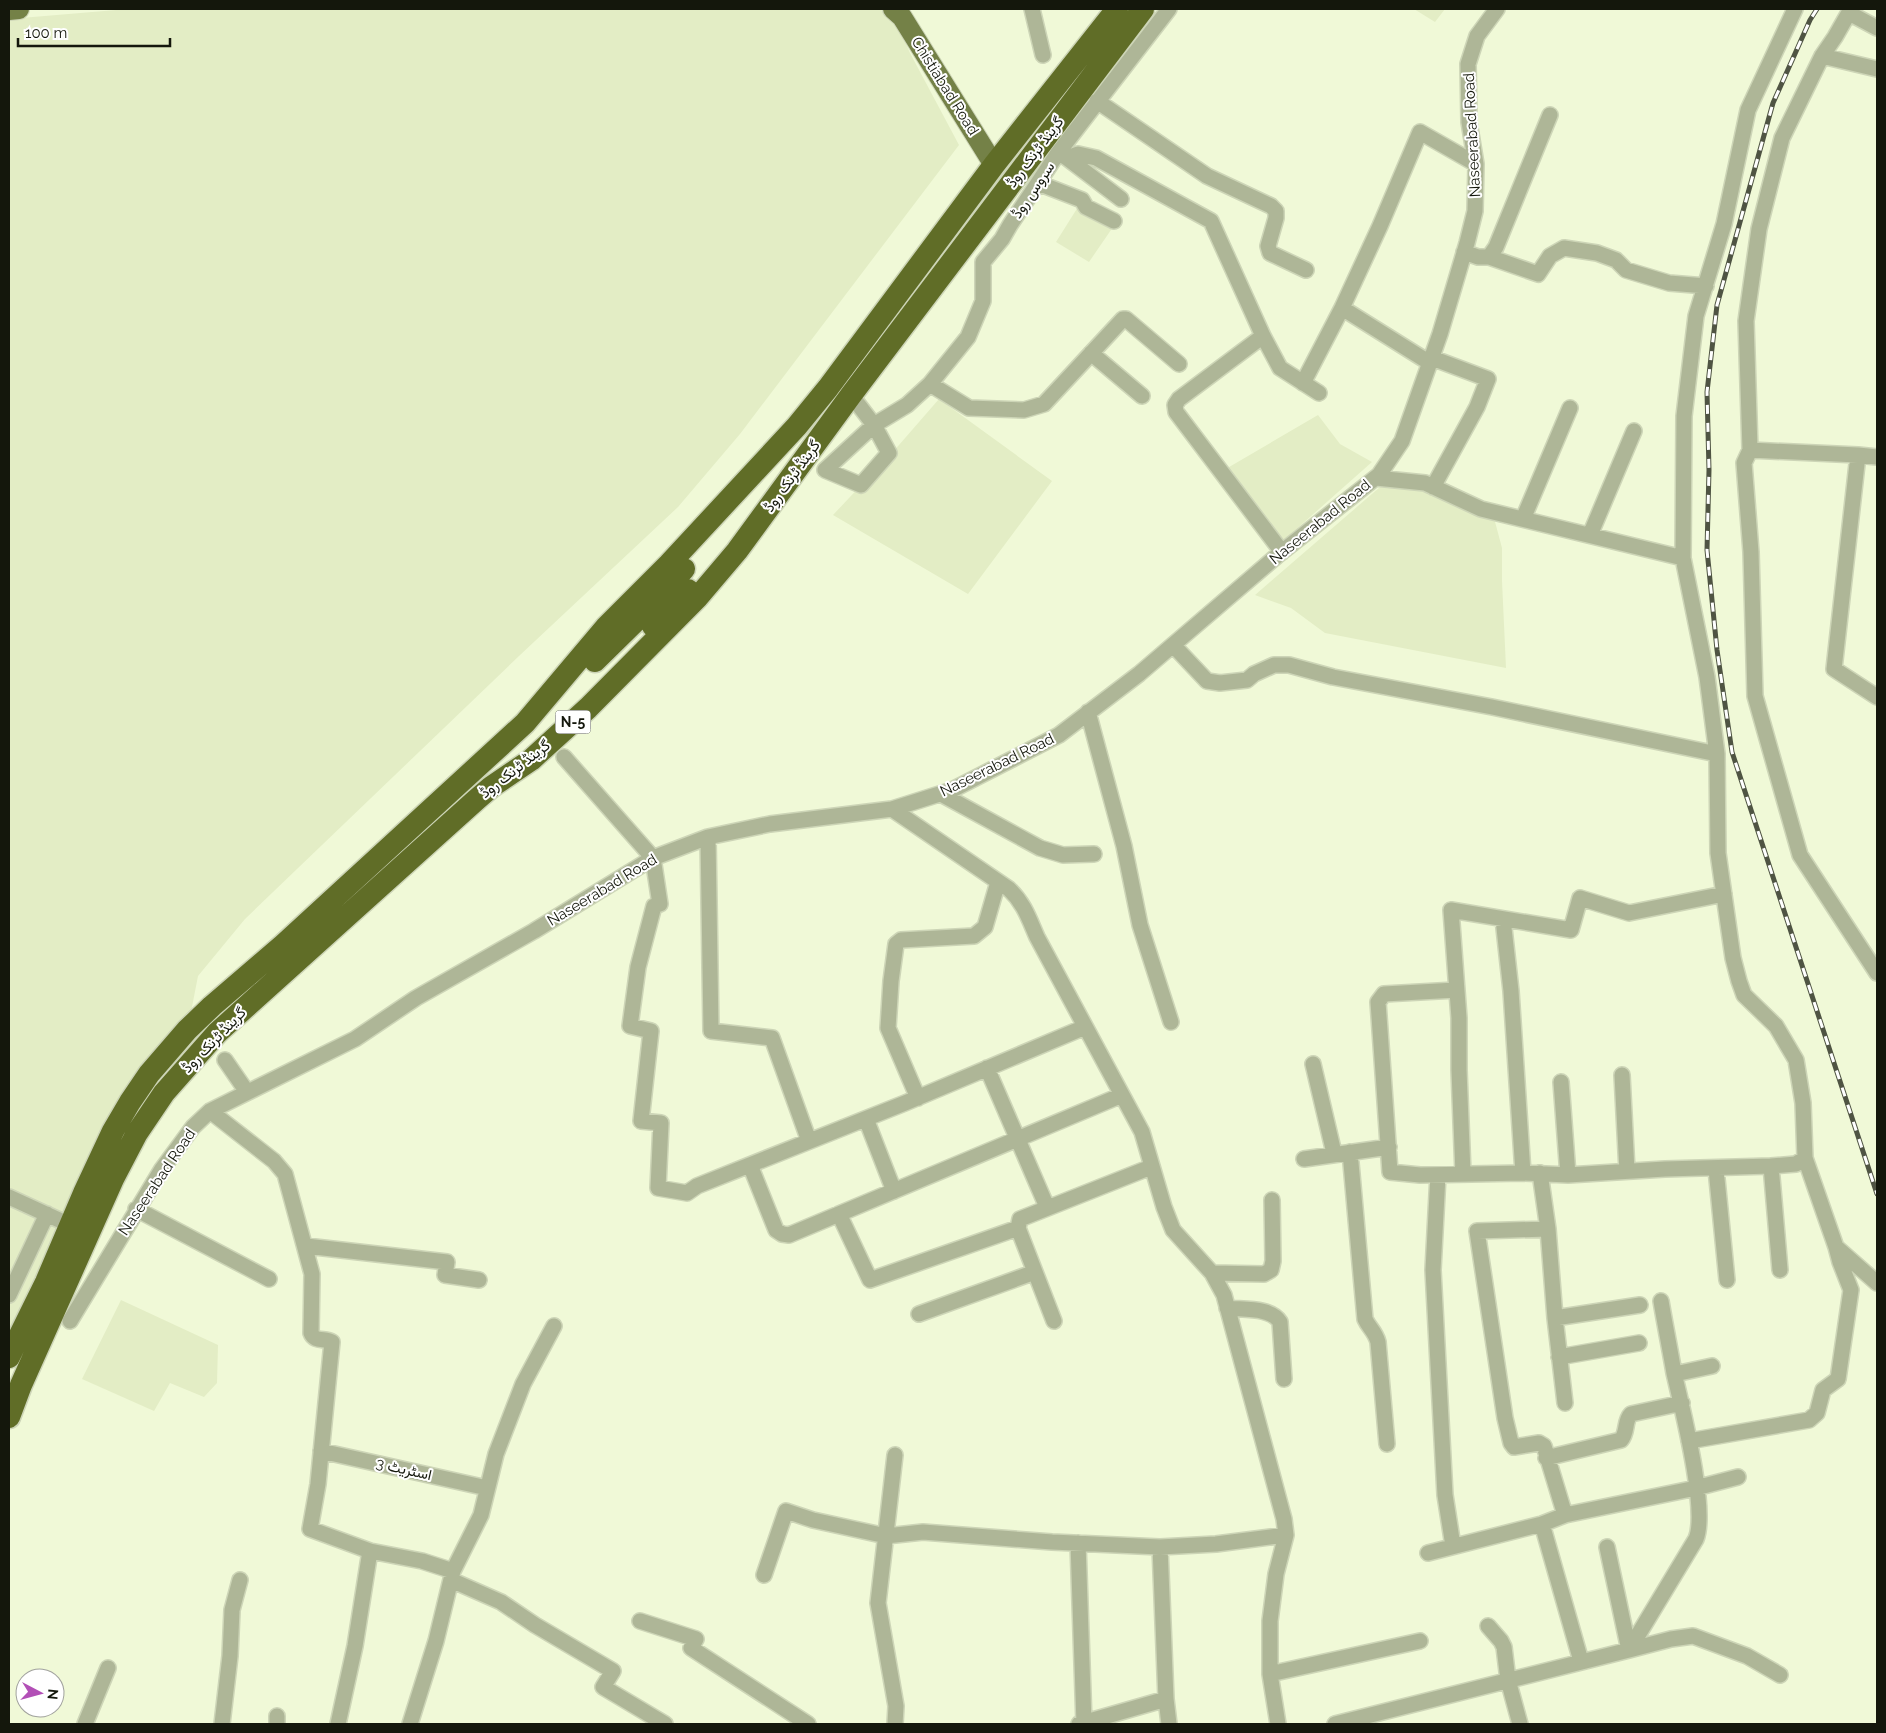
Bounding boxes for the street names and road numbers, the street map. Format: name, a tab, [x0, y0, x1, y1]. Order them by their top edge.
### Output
street label: Chistiabad Road	[908, 33, 982, 139]
street label: Naseerabad Road	[1460, 72, 1484, 198]
street label: گرینڈ ٹرنک روڈ	[1002, 113, 1068, 191]
street label: سروس روڈ	[1008, 158, 1059, 222]
street label: گرینڈ ٹرنک روڈ	[760, 436, 824, 515]
street label: Naseerabad Road	[1266, 476, 1374, 568]
road number: N-5	[556, 710, 590, 734]
street label: Naseerabad Road	[937, 730, 1057, 800]
street label: گرینڈ ٹرنک روڈ	[476, 736, 554, 802]
street label: Naseerabad Road	[544, 850, 660, 930]
street label: گرینڈ ٹرنک روڈ	[178, 1003, 250, 1077]
street label: Naseerabad Road	[115, 1125, 199, 1239]
street label: اسٹریٹ 3	[374, 1454, 434, 1484]

